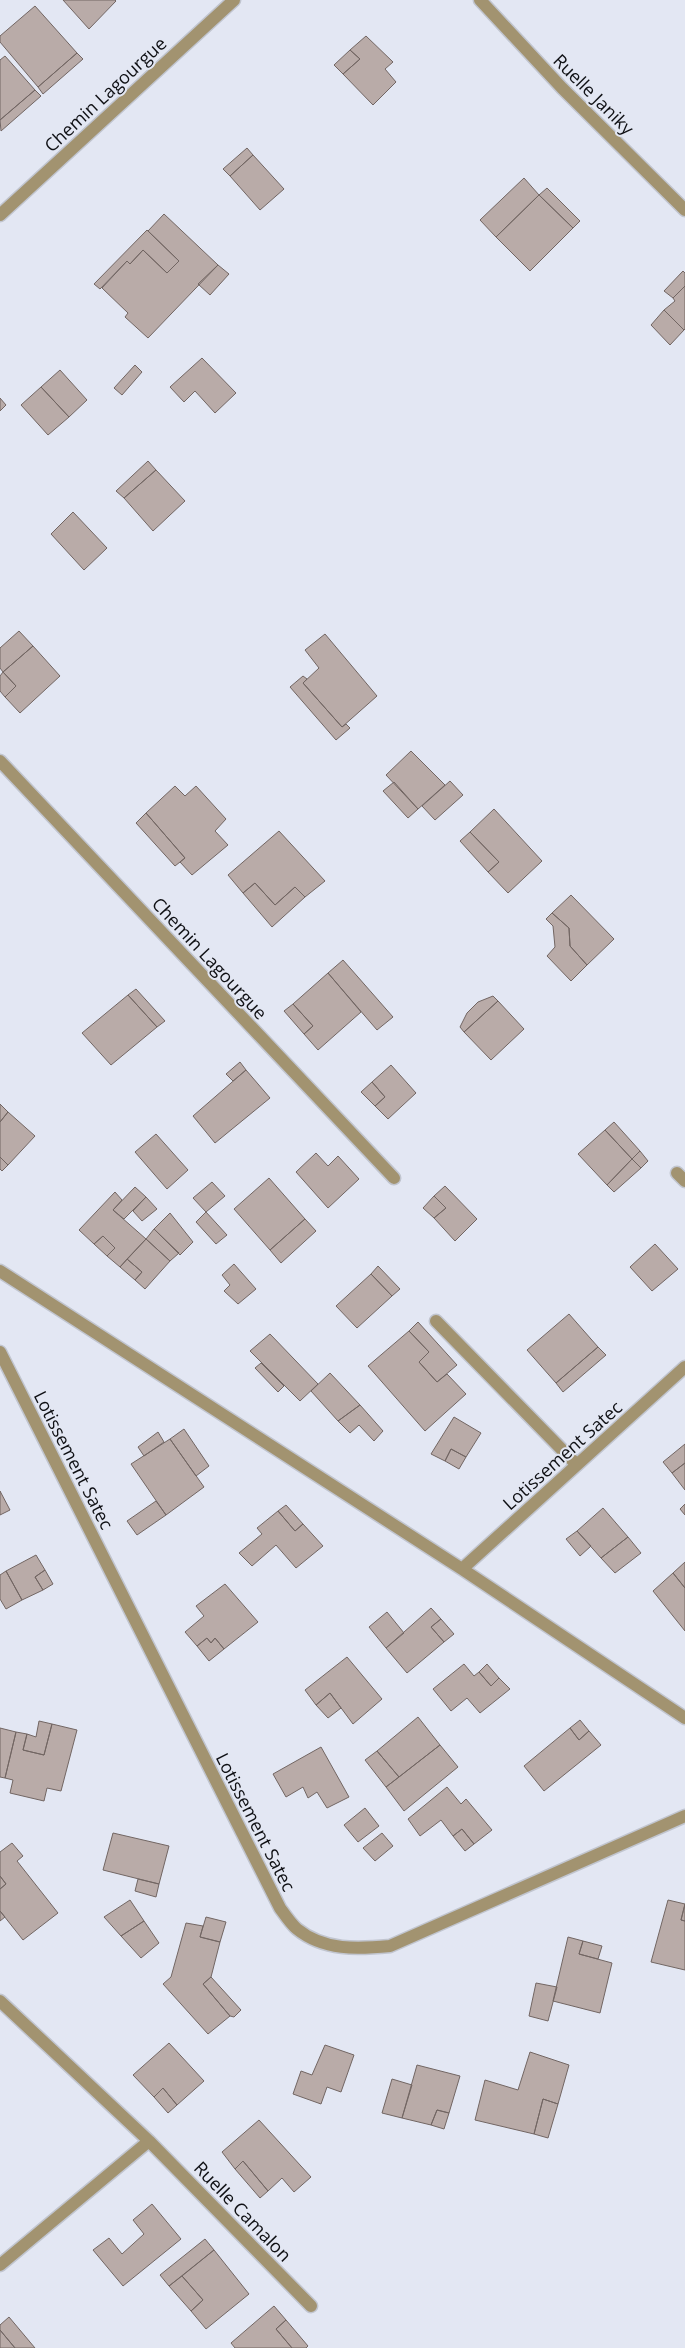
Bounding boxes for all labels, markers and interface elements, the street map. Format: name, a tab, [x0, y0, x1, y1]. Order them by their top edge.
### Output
street label: Chemin Lagourgue	[39, 31, 171, 157]
street label: Ruelle Janiky	[548, 48, 640, 140]
street label: Chemin Lagourgue	[147, 892, 273, 1024]
street label: Lotissement Satec	[29, 1387, 119, 1534]
street label: Lotissement Satec	[497, 1395, 627, 1515]
street label: Lotissement Satec	[211, 1749, 301, 1896]
street label: Ruelle Camalon	[189, 2156, 297, 2266]

